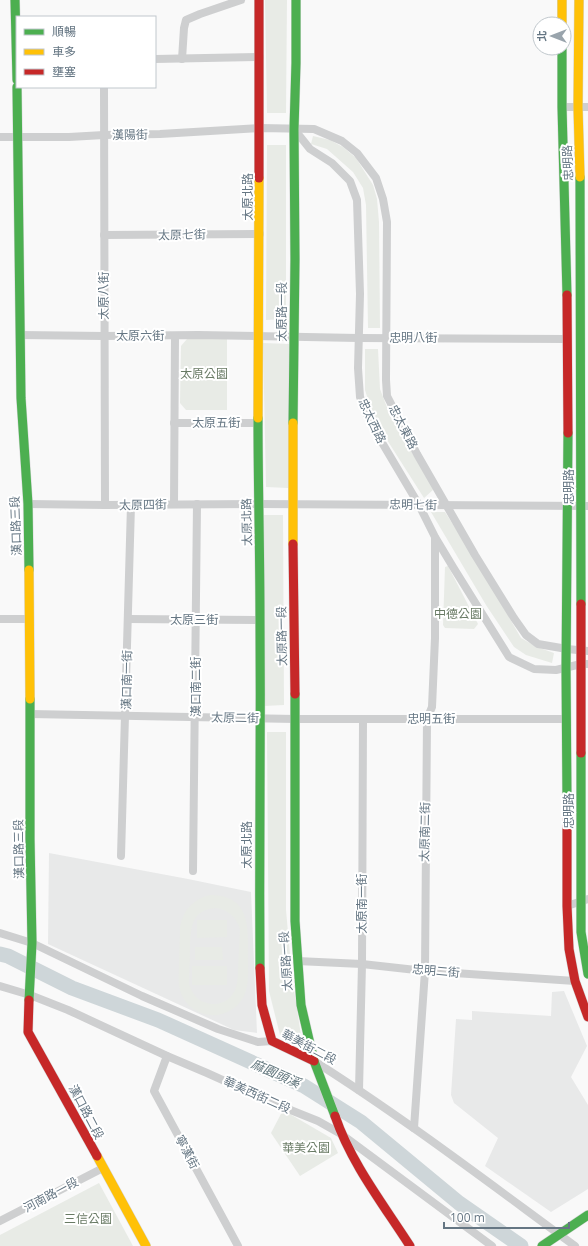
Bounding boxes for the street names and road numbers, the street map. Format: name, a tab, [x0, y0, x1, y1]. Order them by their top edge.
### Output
street label: 漢陽街	[112, 126, 148, 143]
street label: 忠明路	[558, 145, 577, 181]
street label: 太原北路	[239, 173, 256, 221]
street label: 太原七街	[158, 226, 206, 243]
street label: 太原八街	[95, 272, 112, 320]
street label: 太原路一段	[273, 282, 290, 342]
street label: 太原六街	[116, 327, 164, 344]
street label: 忠明八街	[389, 329, 437, 346]
street label: 忠太西路	[355, 395, 390, 446]
street label: 忠太東路	[385, 402, 422, 452]
street label: 太原五街	[192, 414, 240, 431]
street label: 忠明路	[560, 469, 577, 505]
street label: 漢口路三段	[6, 496, 25, 556]
street label: 太原四街	[119, 496, 167, 513]
street label: 忠明七街	[389, 496, 437, 513]
street label: 太原北路	[238, 498, 255, 546]
street label: 太原路一段	[272, 606, 291, 666]
street label: 太原三街	[170, 611, 218, 628]
street label: 漢口南一街	[117, 650, 136, 710]
street label: 漢口南二街	[187, 657, 204, 717]
street label: 太原二街	[211, 709, 259, 726]
street label: 忠明五街	[407, 710, 455, 727]
street label: 忠明路	[560, 793, 577, 829]
street label: 太原南二街	[415, 802, 434, 862]
street label: 漢口路三段	[9, 819, 28, 879]
street label: 太原北路	[238, 821, 255, 869]
street label: 太原南一街	[353, 874, 370, 934]
street label: 太原路一段	[275, 931, 296, 992]
street label: 忠明二街	[411, 960, 461, 981]
street label: 華美街二段	[279, 1025, 340, 1068]
street label: 華美西街二段	[221, 1072, 294, 1117]
street label: 漢口路二段	[65, 1081, 108, 1142]
street label: 寧漢街	[171, 1132, 203, 1172]
street label: 河南路一段	[20, 1173, 81, 1216]

